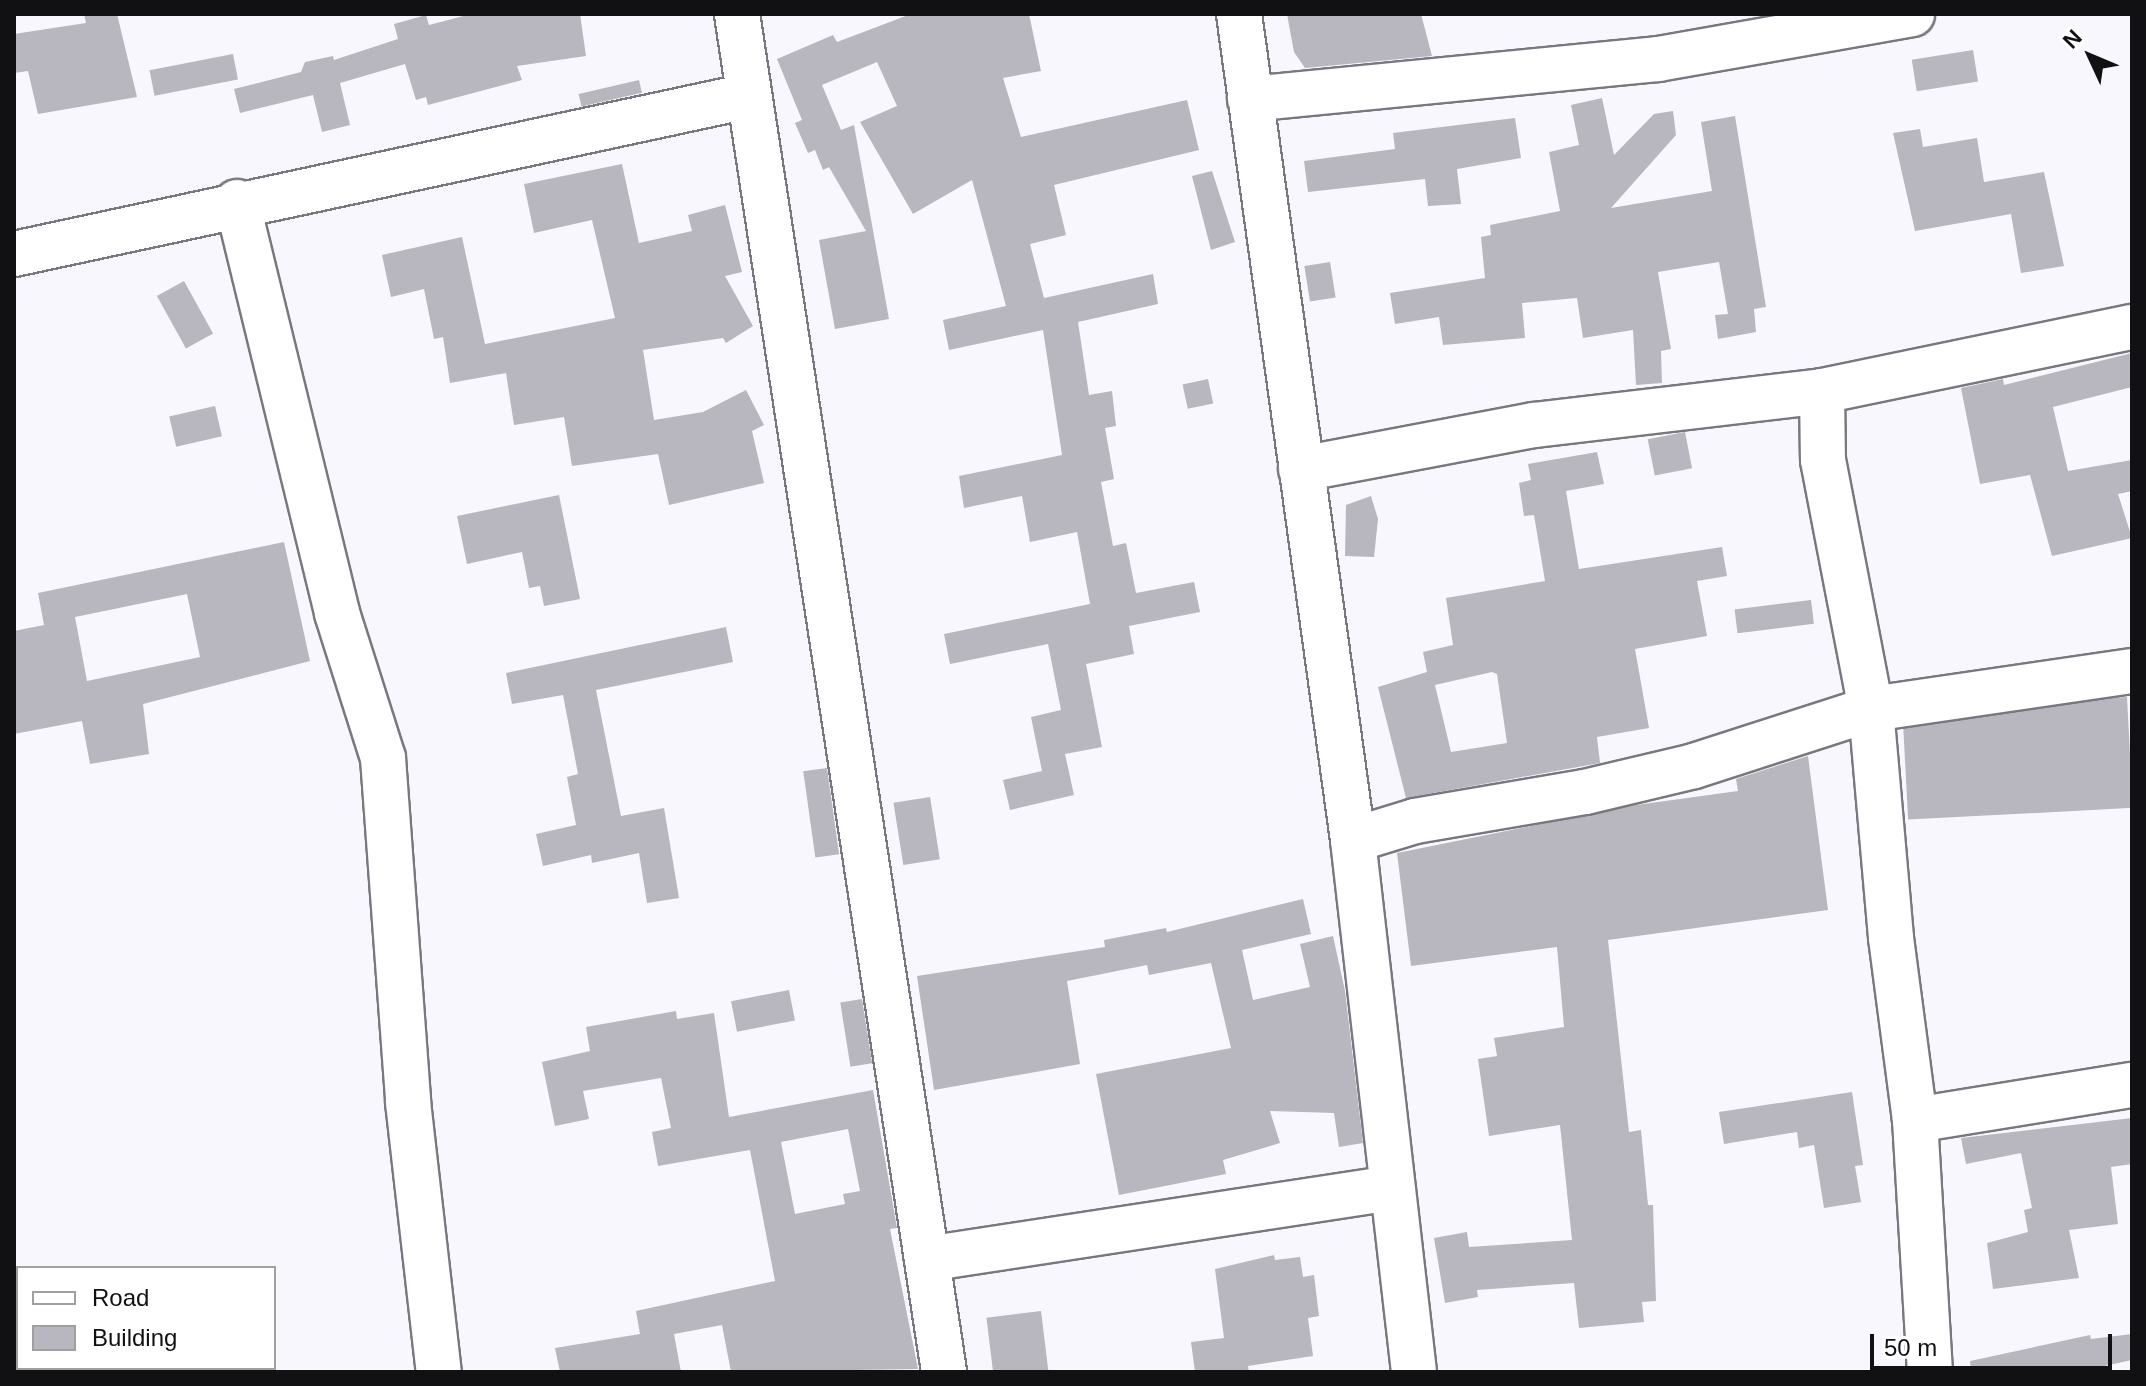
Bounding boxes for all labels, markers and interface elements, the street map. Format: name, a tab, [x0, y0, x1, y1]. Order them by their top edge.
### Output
north arrow	[2050, 16, 2130, 96]
text: N	[2058, 25, 2087, 53]
legend	[16, 1266, 276, 1370]
text: Road	[92, 1284, 149, 1311]
scale bar	[1874, 1318, 2116, 1368]
text: Building	[92, 1324, 177, 1351]
text: 50 m	[1884, 1334, 1937, 1361]

